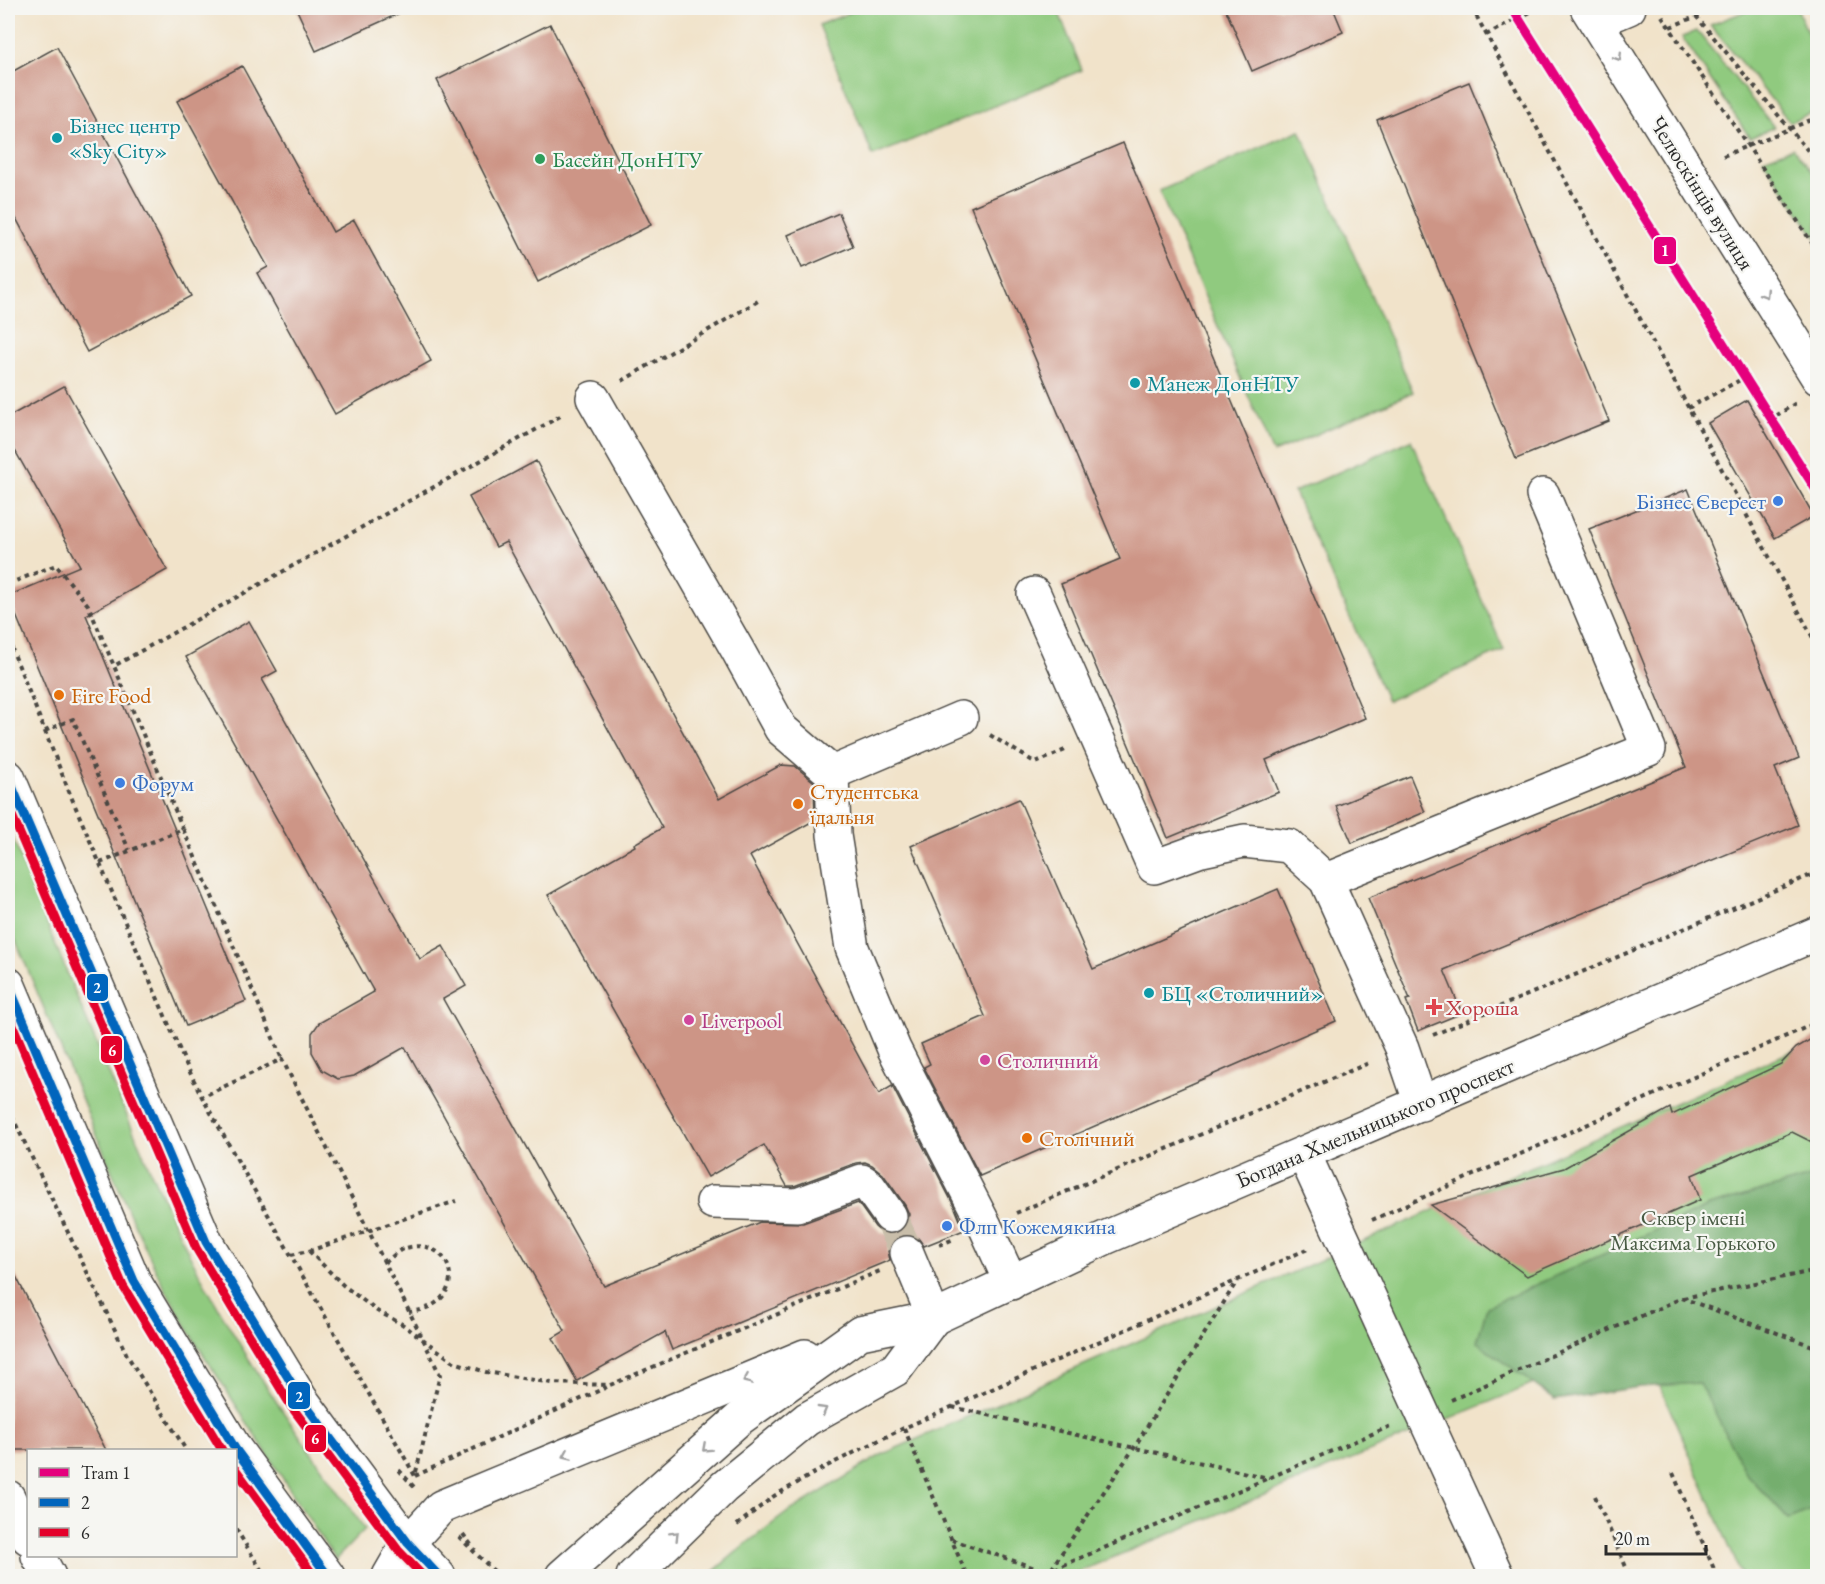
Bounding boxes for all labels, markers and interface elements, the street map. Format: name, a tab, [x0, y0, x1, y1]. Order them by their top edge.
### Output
one-way arrow	[1610, 51, 1622, 61]
place label: Бізнес центр «Sky City»	[69, 111, 181, 165]
street label: Челюскінців вулиця	[1643, 111, 1761, 276]
marker: Бізнес центр «Sky City»	[50, 131, 64, 145]
place label: Басейн ДонНТУ	[552, 145, 703, 174]
marker: Басейн ДонНТУ	[533, 152, 547, 166]
line badge: 1	[1653, 236, 1677, 265]
text: 1	[1661, 240, 1669, 261]
one-way arrow	[1758, 288, 1770, 298]
place label: Манеж ДонНТУ	[1147, 369, 1299, 398]
marker: Манеж ДонНТУ	[1128, 376, 1142, 390]
place label: Бізнес Єверест	[1636, 487, 1766, 516]
marker: Бізнес Єверест	[1771, 494, 1785, 508]
place label: Fire Food	[71, 681, 152, 710]
marker: Fire Food	[52, 688, 66, 702]
place label: Форум	[132, 769, 194, 798]
marker: Форум	[113, 776, 127, 790]
place label: Студентська їдальня	[809, 777, 919, 831]
marker: Студентська їдальня	[791, 797, 805, 811]
line badge: 2	[86, 973, 109, 1002]
text: 2	[93, 977, 102, 998]
place label: БЦ «Столичний»	[1161, 979, 1323, 1008]
marker: БЦ «Столичний»	[1142, 986, 1156, 1000]
place label: Хороша	[1445, 993, 1519, 1022]
marker: Хороша	[1427, 1000, 1441, 1014]
place label: Liverpool	[701, 1006, 782, 1035]
marker: Liverpool	[682, 1013, 696, 1027]
line badge: 6	[100, 1035, 123, 1064]
text: 6	[108, 1040, 117, 1061]
place label: Столичний	[997, 1046, 1099, 1075]
street label: Богдана Хмельницького проспект	[1231, 1051, 1519, 1195]
marker: Столичний	[978, 1053, 992, 1067]
place label: Столічний	[1039, 1124, 1135, 1153]
marker: Столічний	[1020, 1131, 1034, 1145]
park label: Сквер імені Максима Горького	[1610, 1203, 1776, 1257]
place label: Флп Кожемякина	[959, 1212, 1116, 1241]
marker: Флп Кожемякина	[940, 1219, 954, 1233]
one-way arrow	[743, 1373, 754, 1385]
line badge: 2	[287, 1381, 311, 1410]
text: 2	[295, 1386, 304, 1407]
one-way arrow	[817, 1406, 827, 1417]
line badge: 6	[304, 1424, 327, 1453]
text: 6	[311, 1428, 320, 1449]
one-way arrow	[702, 1441, 713, 1452]
one-way arrow	[562, 1448, 573, 1460]
legend	[27, 1449, 237, 1557]
text: Tram 1	[81, 1461, 131, 1484]
text: 2	[81, 1491, 90, 1514]
scale bar	[1606, 1518, 1706, 1556]
text: 6	[81, 1521, 90, 1544]
text: 20 m	[1615, 1527, 1650, 1550]
one-way arrow	[667, 1532, 678, 1543]

